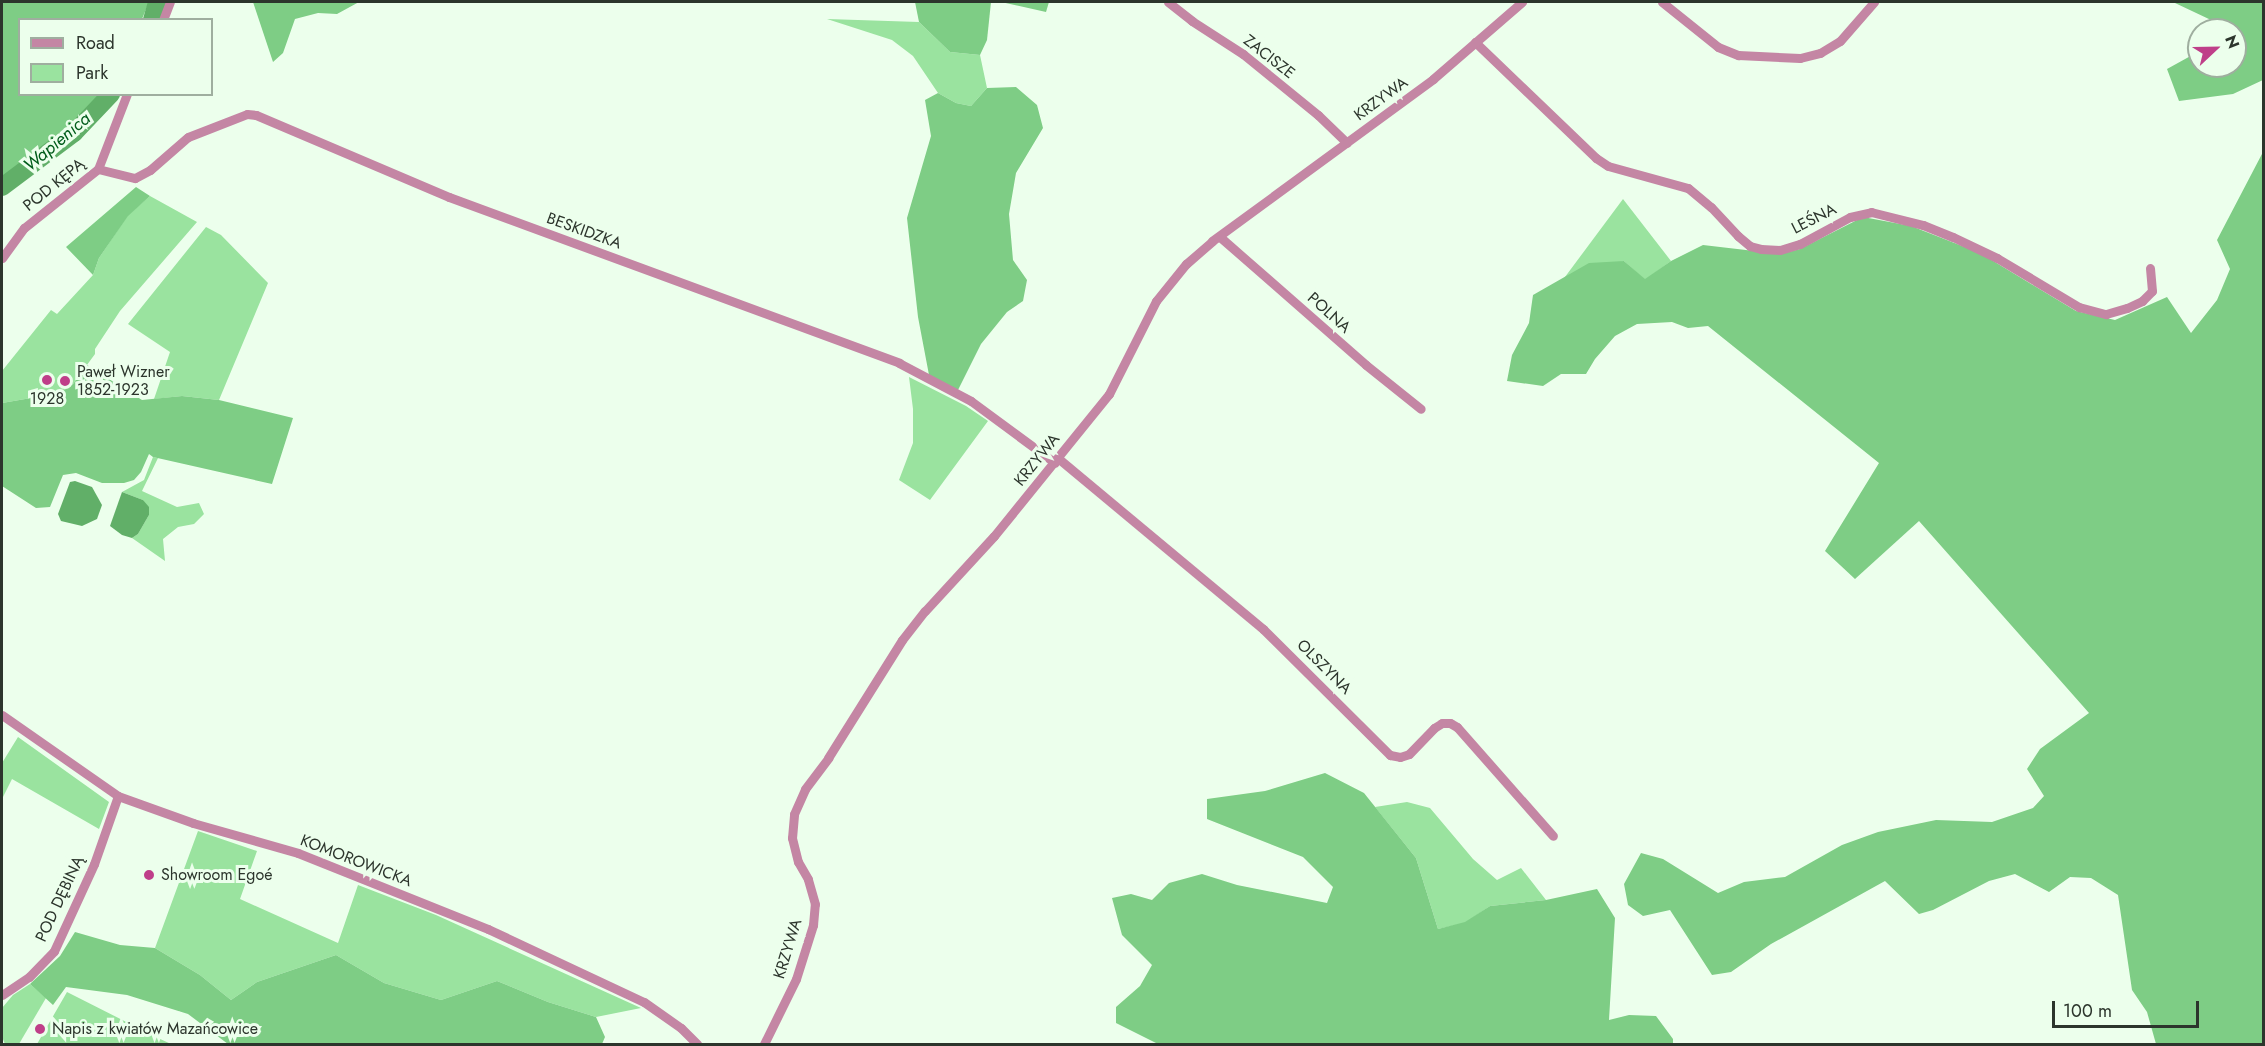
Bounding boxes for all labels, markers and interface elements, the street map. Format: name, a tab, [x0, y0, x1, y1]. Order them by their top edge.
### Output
legend	[18, 18, 213, 96]
north arrow	[2187, 18, 2247, 78]
text: Road	[76, 30, 115, 56]
street label: ZACISZE	[1239, 31, 1299, 83]
text: N	[2219, 32, 2245, 52]
text: Park	[76, 60, 108, 86]
street label: KRZYWA	[1350, 73, 1412, 125]
water label: Wapienica	[19, 108, 95, 176]
street label: POD KĘPĄ	[20, 155, 88, 215]
street label: LEŚNA	[1788, 200, 1840, 238]
street label: BESKIDZKA	[544, 209, 624, 253]
street label: POLNA	[1303, 289, 1355, 337]
place label: Paweł Wizner 1852-1923	[77, 362, 170, 400]
marker: 1928	[40, 373, 54, 387]
marker: Paweł Wizner 1852-1923	[58, 374, 72, 388]
place label: 1928	[30, 389, 64, 409]
street label: KRZYWA	[1010, 430, 1064, 490]
street label: OLSZYNA	[1293, 636, 1355, 698]
street label: KOMOROWICKA	[298, 831, 414, 891]
street label: POD DĘBINĄ	[32, 853, 88, 945]
place label: Showroom Egoé	[161, 865, 272, 885]
marker: Showroom Egoé	[142, 868, 156, 882]
street label: KRZYWA	[770, 917, 806, 981]
scale bar	[2055, 989, 2202, 1027]
text: 100 m	[2063, 998, 2112, 1024]
place label: Napis z kwiatów Mazańcowice	[52, 1019, 258, 1039]
marker: Napis z kwiatów Mazańcowice	[33, 1022, 47, 1036]

